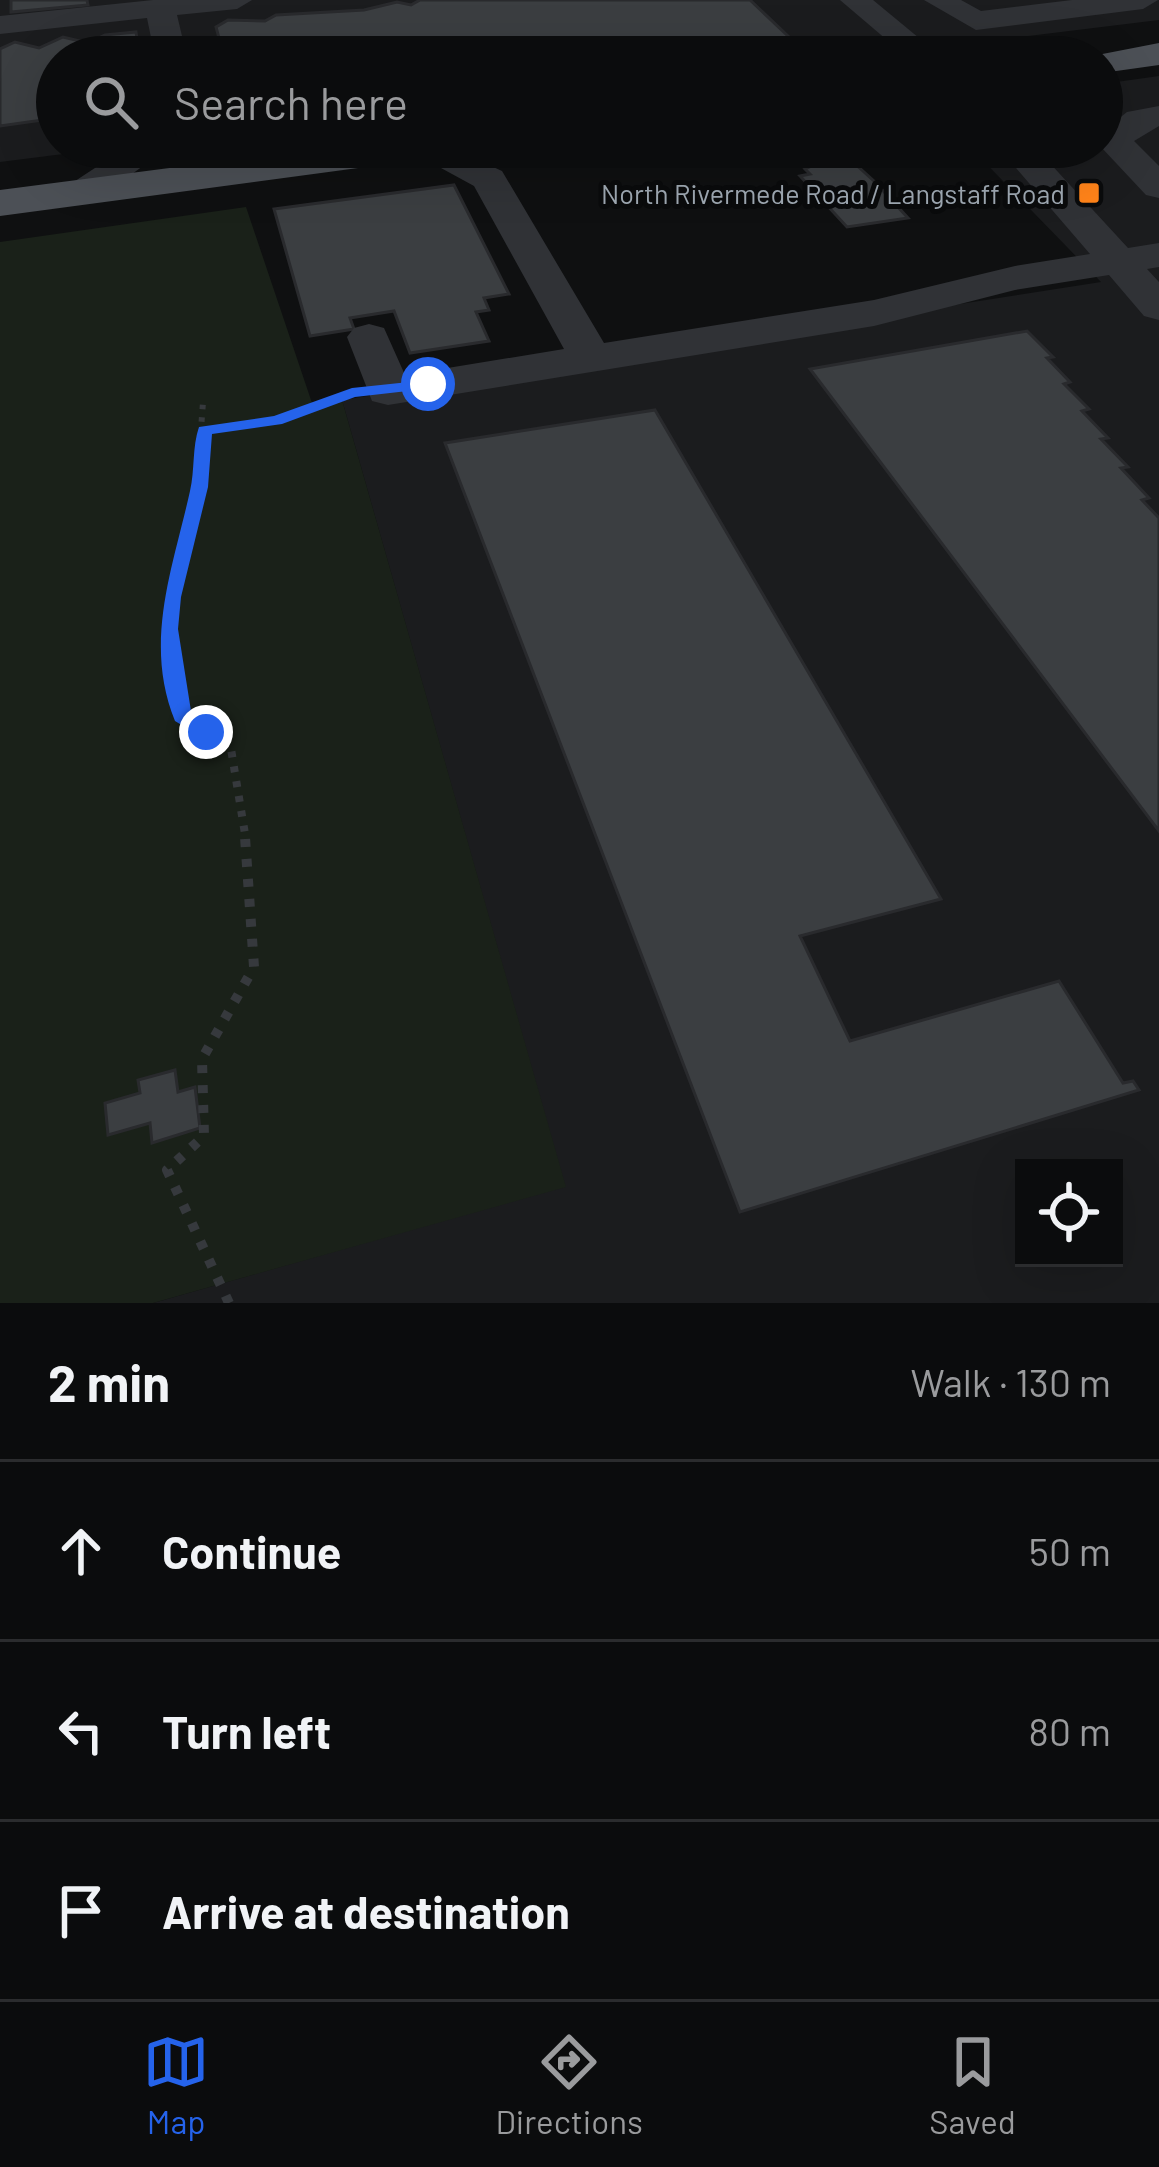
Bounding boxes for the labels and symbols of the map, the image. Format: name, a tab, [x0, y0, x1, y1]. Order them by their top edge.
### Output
place label: North Rivermede Road / Langstaff Road	[601, 177, 1065, 209]
marker: North Rivermede Road / Langstaff Road	[1076, 180, 1102, 206]
route start	[401, 357, 455, 411]
route end	[179, 705, 233, 759]

